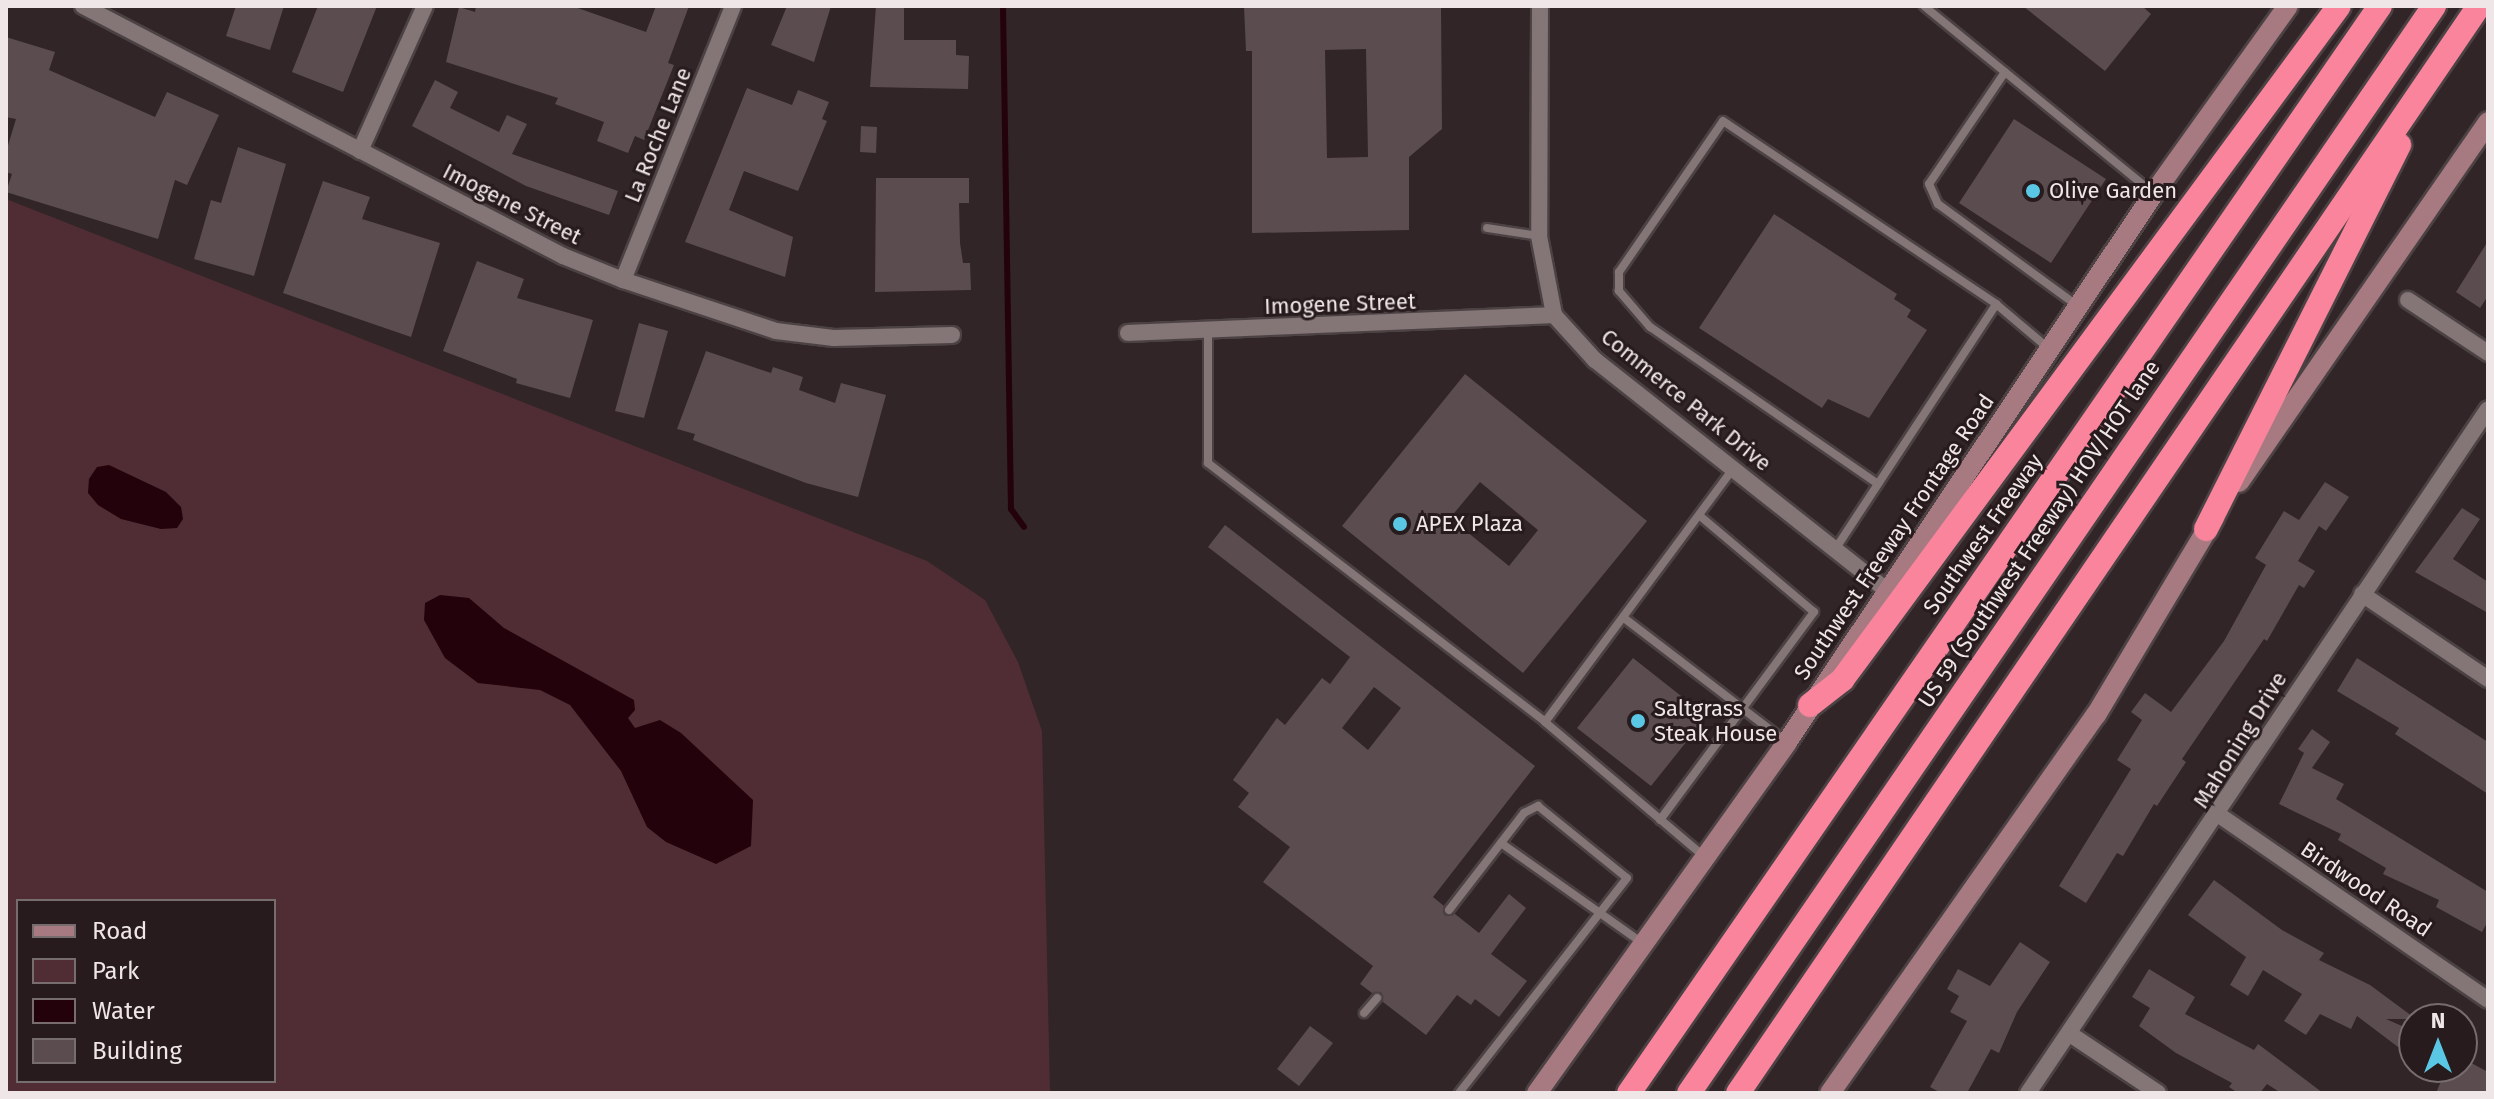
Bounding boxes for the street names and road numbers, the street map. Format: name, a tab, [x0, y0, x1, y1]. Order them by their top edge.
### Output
street label: La Roche Lane	[619, 64, 697, 206]
street label: Imogene Street	[438, 158, 586, 250]
street label: Imogene Street	[1264, 288, 1416, 320]
street label: Commerce Park Drive	[1596, 323, 1776, 477]
street label: US 59 (Southwest Freeway) HOV/HOT lane	[1912, 355, 2166, 713]
street label: Southwest Freeway Frontage Road	[1788, 389, 2000, 685]
street label: Southwest Freeway	[1918, 449, 2048, 619]
street label: Mahoning Drive	[2188, 667, 2292, 813]
street label: Birdwood Road	[2296, 836, 2436, 942]

